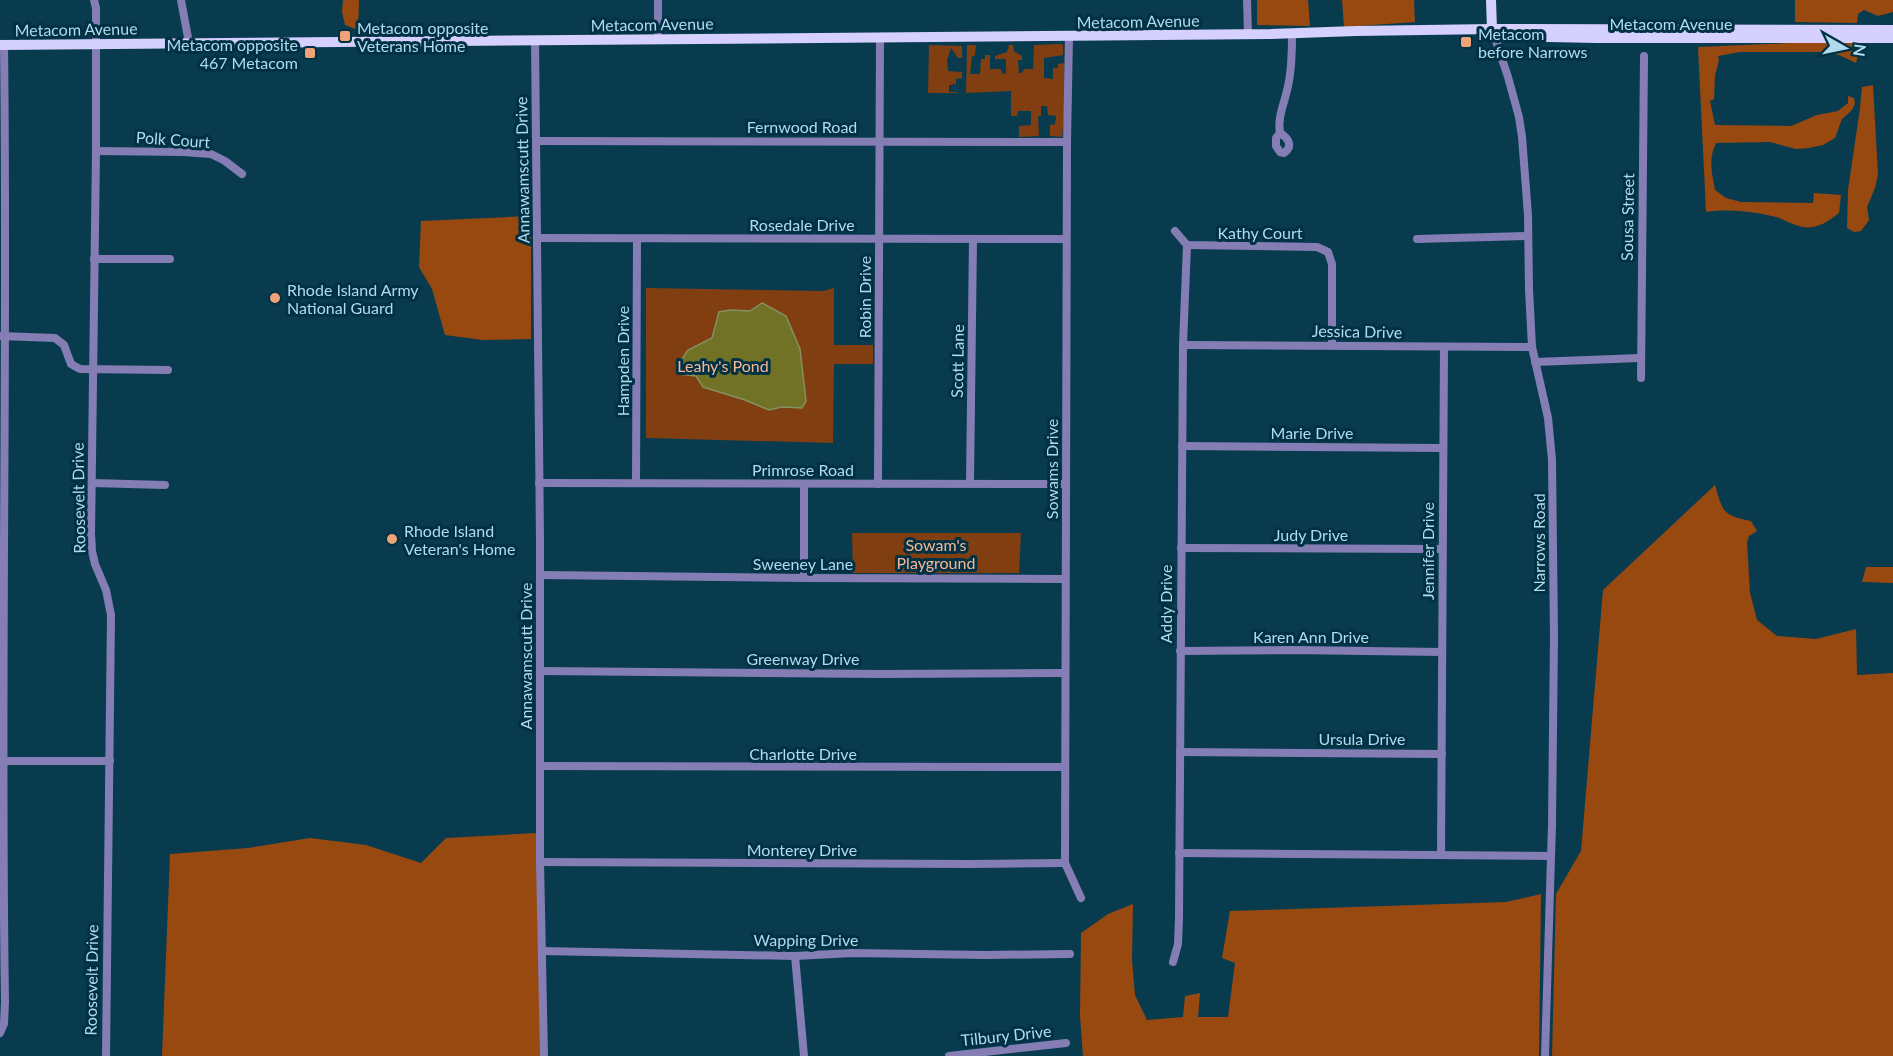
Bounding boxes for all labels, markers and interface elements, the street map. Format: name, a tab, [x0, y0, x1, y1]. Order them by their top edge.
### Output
street label: Metacom Avenue	[1076, 10, 1200, 32]
street label: Metacom Avenue	[590, 13, 714, 35]
street label: Metacom Avenue	[1610, 14, 1732, 33]
street label: Metacom Avenue	[14, 18, 138, 40]
place label: Metacom opposite Veterans Home	[357, 18, 489, 55]
north arrow	[1815, 18, 1875, 78]
place label: Metacom before Narrows	[1478, 24, 1587, 61]
marker: Metacom opposite Veterans Home	[338, 29, 352, 43]
place label: Metacom opposite 467 Metacom	[166, 35, 298, 72]
marker: Metacom before Narrows	[1459, 35, 1473, 49]
text: N	[1850, 43, 1871, 58]
marker: Metacom opposite 467 Metacom	[303, 46, 317, 60]
street label: Annawamscutt Drive	[511, 96, 533, 244]
street label: Fernwood Road	[747, 117, 857, 136]
street label: Polk Court	[135, 127, 211, 151]
street label: Sousa Street	[1617, 173, 1637, 261]
street label: Rosedale Drive	[749, 215, 855, 234]
street label: Kathy Court	[1218, 223, 1303, 242]
street label: Robin Drive	[855, 256, 874, 338]
place label: Rhode Island Army National Guard	[287, 280, 419, 317]
marker: Rhode Island Army National Guard	[268, 291, 282, 305]
street label: Hampden Drive	[613, 306, 632, 416]
street label: Jessica Drive	[1312, 321, 1402, 341]
street label: Scott Lane	[947, 324, 967, 398]
park label: Leahy's Pond	[677, 356, 769, 375]
street label: Sowams Drive	[1042, 419, 1061, 519]
street label: Marie Drive	[1271, 423, 1353, 442]
street label: Roosevelt Drive	[68, 442, 88, 554]
street label: Primrose Road	[752, 460, 854, 479]
street label: Narrows Road	[1529, 493, 1548, 593]
street label: Jennifer Drive	[1418, 502, 1437, 600]
place label: Rhode Island Veteran's Home	[404, 521, 515, 558]
street label: Judy Drive	[1274, 525, 1348, 544]
marker: Rhode Island Veteran's Home	[385, 532, 399, 546]
park label: Sowam's Playground	[897, 535, 975, 572]
street label: Sweeney Lane	[753, 554, 853, 573]
street label: Addy Drive	[1156, 565, 1175, 643]
street label: Annawamscutt Drive	[516, 583, 535, 729]
street label: Karen Ann Drive	[1253, 627, 1369, 646]
street label: Greenway Drive	[746, 649, 860, 668]
street label: Ursula Drive	[1318, 729, 1406, 748]
street label: Charlotte Drive	[749, 744, 857, 763]
street label: Monterey Drive	[747, 840, 857, 859]
street label: Roosevelt Drive	[81, 924, 101, 1036]
street label: Wapping Drive	[754, 930, 858, 949]
street label: Tilbury Drive	[960, 1021, 1052, 1049]

